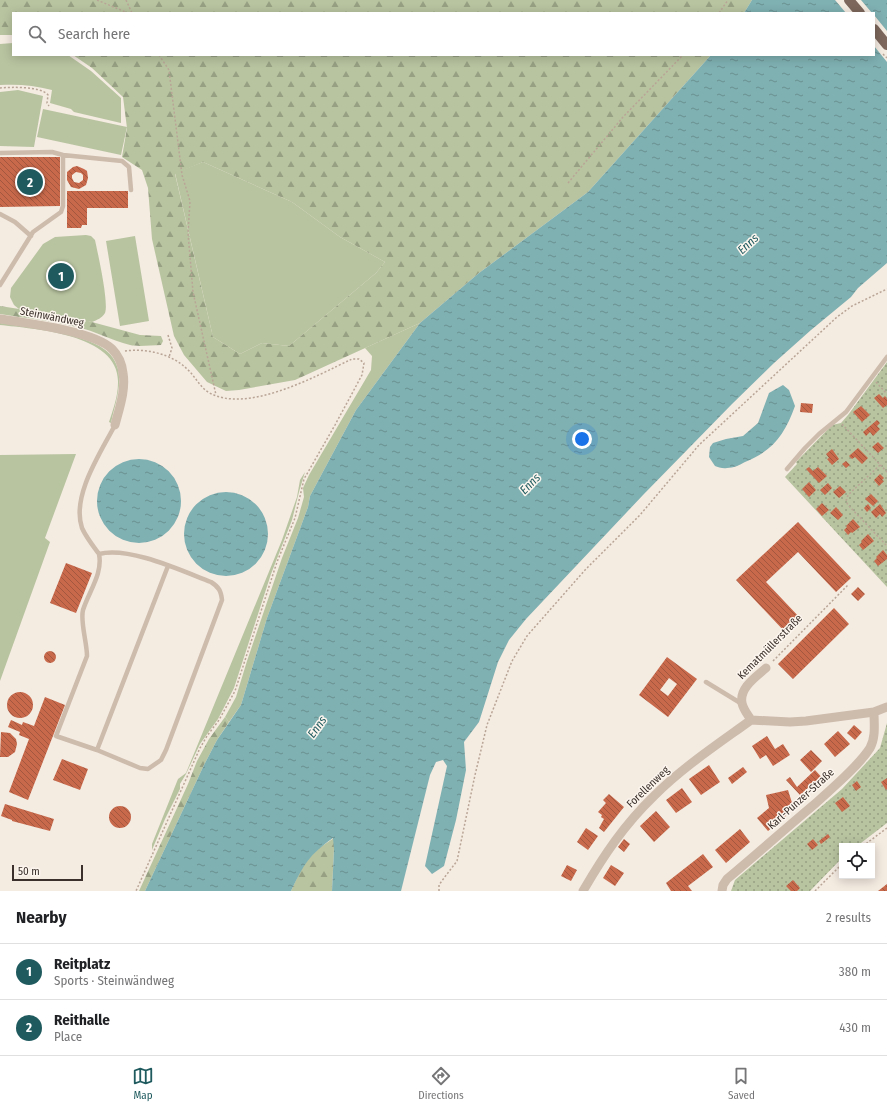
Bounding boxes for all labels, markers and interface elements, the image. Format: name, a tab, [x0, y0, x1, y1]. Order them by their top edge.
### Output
search box	[12, 12, 875, 56]
icon: search	[26, 23, 48, 45]
text: Search here	[58, 25, 130, 43]
pin: 2	[17, 167, 43, 197]
water label: Enns	[735, 231, 761, 257]
pin: 1	[48, 261, 74, 291]
street label: Steinwändweg	[19, 304, 86, 330]
your location	[572, 429, 592, 449]
water label: Enns	[517, 471, 543, 497]
street label: Kematmüllerstraße	[735, 612, 805, 682]
water label: Enns	[305, 714, 329, 740]
street label: Forellenweg	[624, 763, 673, 810]
street label: Karl-Punzer-Straße	[765, 766, 837, 832]
map controls	[839, 843, 875, 879]
button: locate	[839, 843, 875, 879]
scale bar	[12, 863, 83, 882]
text: 50 m	[18, 865, 40, 878]
text: Nearby	[16, 907, 67, 928]
text: 2 results	[826, 910, 871, 925]
text: Reitplatz	[54, 955, 110, 973]
text: 1	[26, 964, 32, 979]
text: 380 m	[839, 964, 871, 979]
text: Sports · Steinwändweg	[54, 973, 174, 988]
text: Reithalle	[54, 1011, 110, 1029]
text: 2	[26, 1020, 32, 1035]
text: 430 m	[839, 1020, 871, 1035]
text: Place	[54, 1029, 82, 1044]
tab: Map	[132, 1065, 154, 1102]
tab: Directions	[418, 1065, 464, 1102]
tab: Saved	[728, 1065, 755, 1102]

